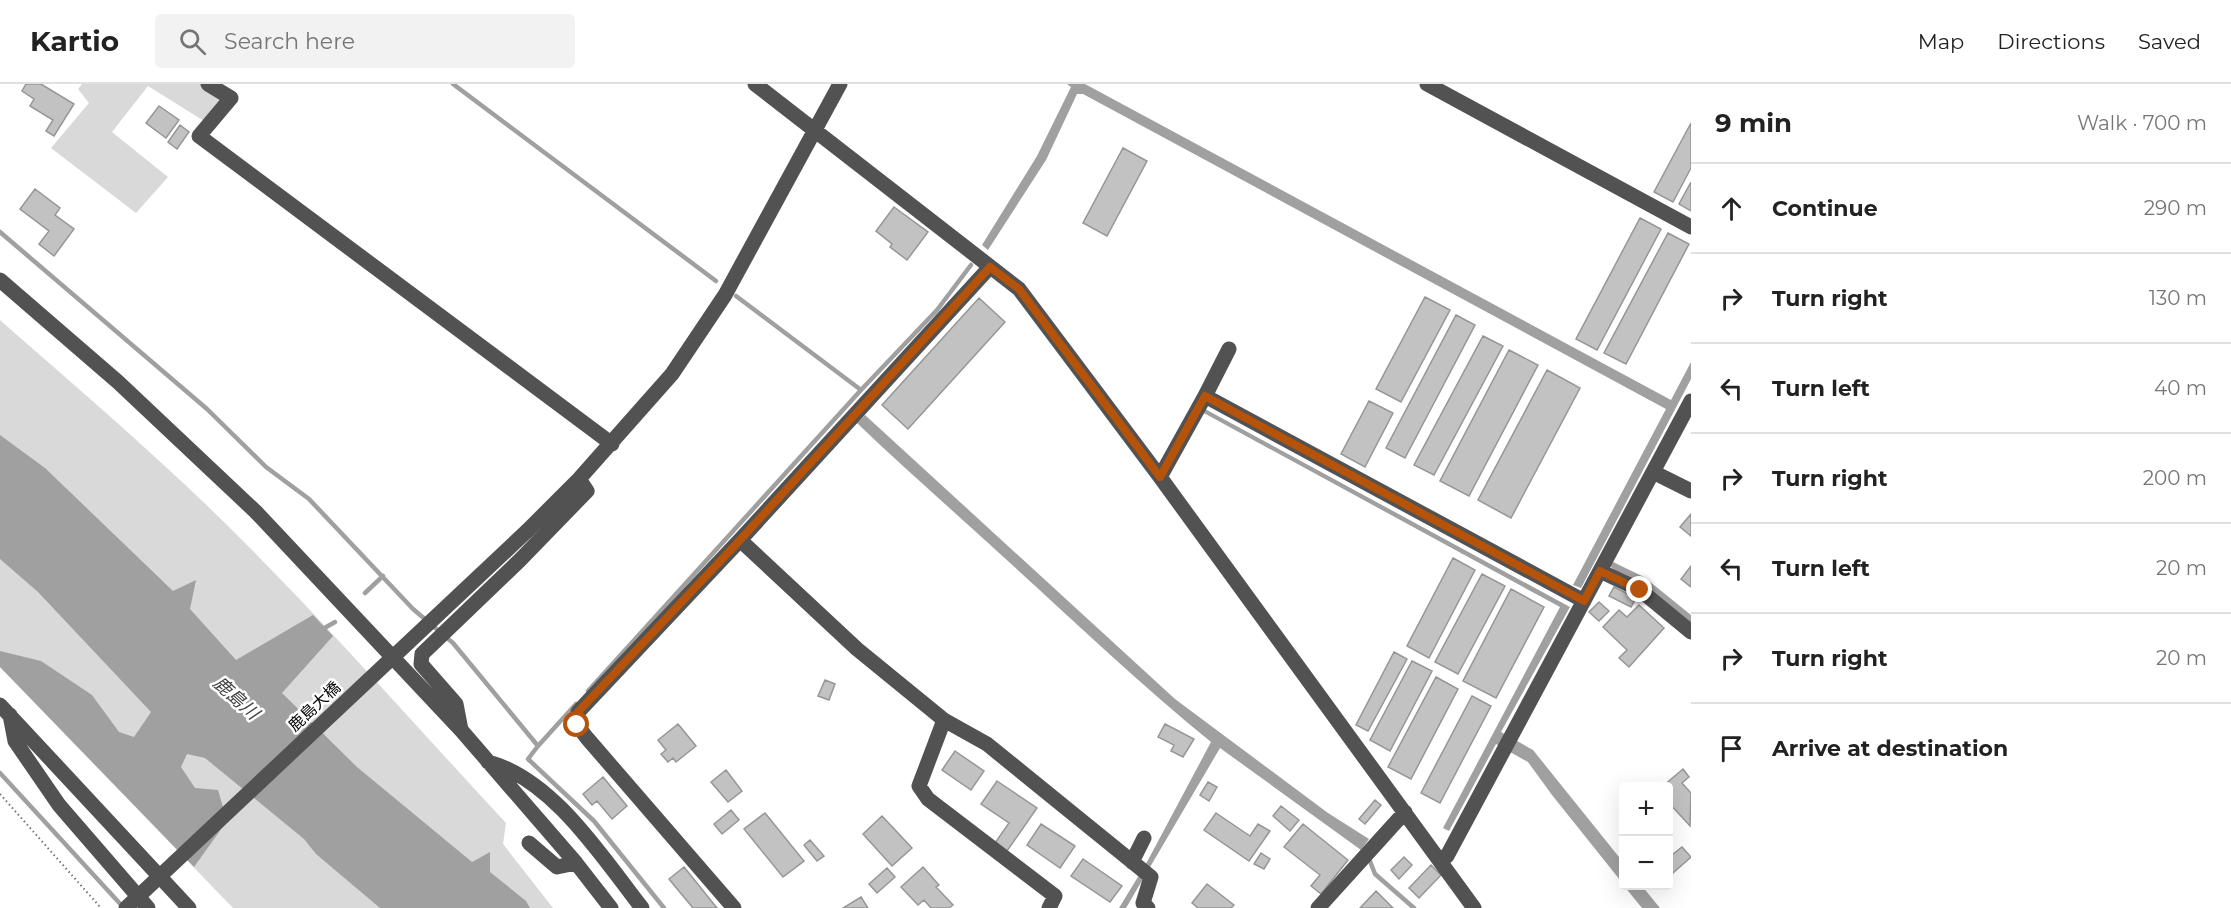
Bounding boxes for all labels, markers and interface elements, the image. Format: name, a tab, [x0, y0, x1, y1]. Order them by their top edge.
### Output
search box	[155, 14, 575, 68]
text: Kartio	[30, 24, 119, 58]
icon: search	[176, 25, 209, 58]
text: Search here	[224, 28, 355, 55]
text: Map	[1918, 29, 1964, 54]
text: Directions	[1997, 29, 2105, 54]
text: Saved	[2138, 29, 2201, 54]
text: 9 min	[1715, 107, 1792, 139]
text: Walk · 700 m	[2077, 111, 2207, 135]
icon: ahead	[1715, 192, 1748, 225]
text: Continue	[1772, 195, 1878, 222]
text: 290 m	[2144, 196, 2207, 220]
icon: right	[1715, 282, 1748, 315]
text: Turn right	[1772, 285, 1887, 312]
text: 130 m	[2149, 286, 2207, 310]
icon: left	[1715, 372, 1748, 405]
text: Turn left	[1772, 375, 1870, 402]
text: 40 m	[2154, 376, 2207, 400]
icon: right	[1715, 462, 1748, 495]
text: Turn right	[1772, 465, 1887, 492]
text: 200 m	[2143, 466, 2207, 490]
icon: left	[1715, 552, 1748, 585]
text: Turn left	[1772, 555, 1870, 582]
text: 20 m	[2156, 556, 2207, 580]
route end	[1626, 576, 1652, 602]
icon: right	[1715, 642, 1748, 675]
text: Turn right	[1772, 645, 1887, 672]
text: 20 m	[2156, 646, 2207, 670]
water label: 鹿島川	[209, 672, 265, 726]
street label: 鹿島大橋	[284, 678, 344, 735]
route start	[563, 711, 589, 737]
icon: arrive	[1715, 732, 1748, 765]
text: Arrive at destination	[1772, 735, 2008, 762]
map controls	[1619, 782, 1673, 890]
button: +	[1619, 782, 1673, 836]
button: −	[1619, 836, 1673, 890]

